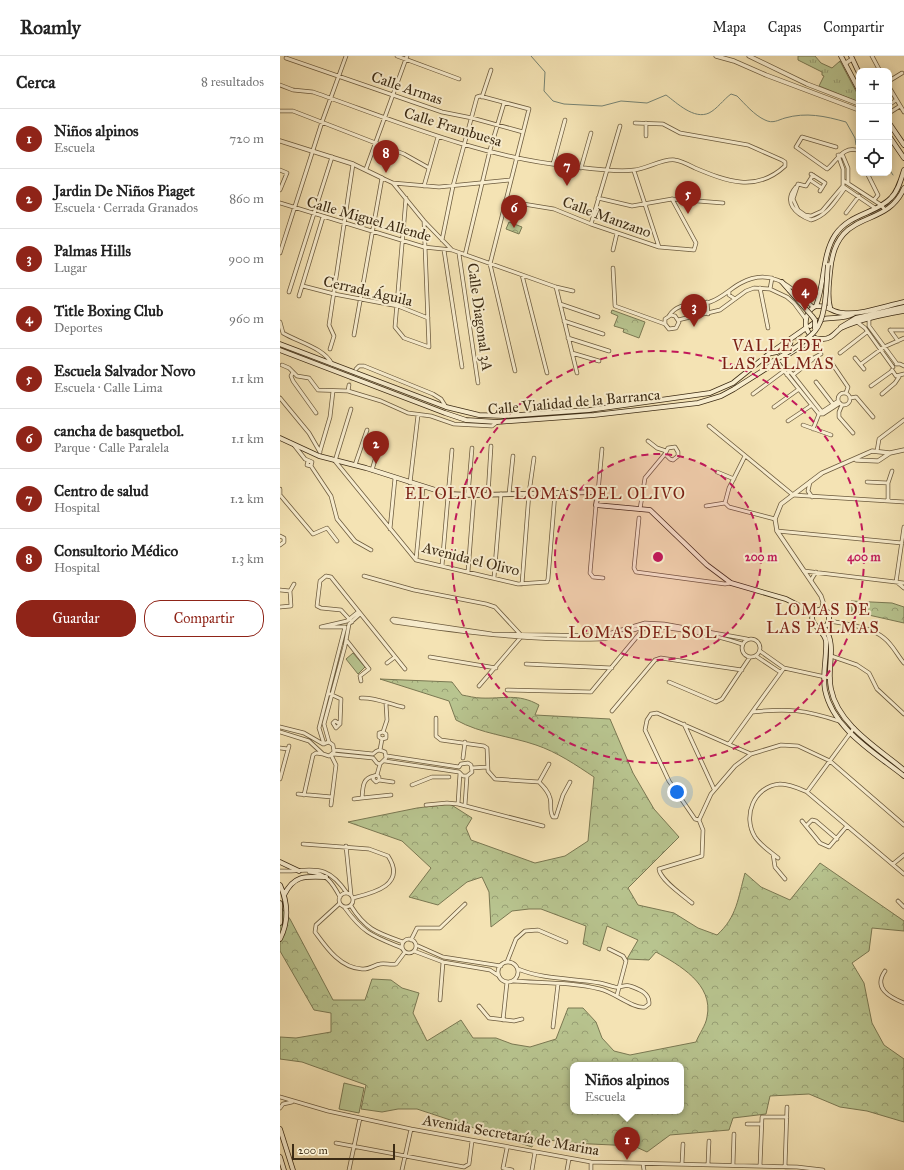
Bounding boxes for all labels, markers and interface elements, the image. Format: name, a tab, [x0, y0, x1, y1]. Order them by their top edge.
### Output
text: Roamly	[20, 16, 81, 39]
text: Mapa	[713, 19, 746, 36]
text: Capas	[768, 19, 801, 36]
text: Compartir	[823, 19, 884, 36]
street label: Calle Armas	[369, 67, 445, 109]
map controls	[856, 68, 892, 176]
button: +	[856, 68, 892, 104]
text: Cerca	[16, 72, 55, 93]
text: 8 resultados	[201, 74, 264, 90]
street label: Calle Frambuesa	[402, 104, 505, 151]
button: −	[856, 104, 892, 140]
text: Niños alpinos	[54, 122, 139, 140]
text: 1	[26, 131, 32, 147]
text: 720 m	[229, 131, 264, 147]
text: Escuela	[54, 140, 95, 156]
pin: 8	[373, 140, 399, 173]
button: locate	[856, 140, 892, 176]
pin: 7	[554, 153, 580, 186]
pin: 5	[675, 181, 701, 214]
text: Jardin De Niños Piaget	[54, 182, 195, 200]
text: 2	[26, 191, 32, 207]
text: 860 m	[229, 191, 264, 207]
street label: Calle Miguel Allende	[305, 193, 433, 245]
street label: Calle Manzano	[560, 193, 654, 241]
pin: 6	[501, 195, 527, 228]
text: Escuela · Cerrada Granados	[54, 200, 198, 216]
text: Palmas Hills	[54, 242, 131, 260]
text: 3	[26, 251, 32, 267]
text: 900 m	[228, 251, 264, 267]
text: Lugar	[54, 260, 87, 276]
street label: Calle Diagonal 3A	[464, 262, 496, 372]
street label: Cerrada Águila	[322, 271, 415, 310]
pin: 4	[792, 278, 818, 311]
pin: 3	[681, 294, 707, 327]
text: Title Boxing Club	[54, 302, 163, 320]
text: 4	[25, 311, 33, 327]
text: 960 m	[229, 311, 264, 327]
text: Deportes	[54, 320, 102, 336]
district label: VALLE DE LAS PALMAS	[721, 336, 835, 373]
text: Escuela Salvador Novo	[54, 362, 196, 380]
text: 5	[26, 371, 32, 387]
text: 1.1 km	[231, 371, 264, 387]
text: Escuela · Calle Lima	[54, 380, 162, 396]
street label: Calle Vialidad de la Barranca	[487, 385, 662, 419]
text: cancha de basquetbol.	[54, 422, 184, 440]
text: 6	[26, 431, 32, 447]
text: 1.1 km	[231, 431, 264, 447]
pin: 2	[363, 431, 389, 464]
text: Parque · Calle Paralela	[54, 440, 169, 456]
text: Centro de salud	[54, 482, 149, 500]
district label: EL OLIVO	[405, 484, 493, 503]
district label: LOMAS DEL OLIVO	[514, 484, 686, 503]
text: 7	[26, 491, 32, 507]
text: 1.2 km	[230, 491, 264, 507]
text: Hospital	[54, 500, 100, 516]
street label: Avenida el Olivo	[419, 538, 522, 580]
text: Consultorio Médico	[54, 542, 178, 560]
centre of rings	[651, 550, 665, 564]
text: 200 m	[745, 550, 778, 564]
text: 400 m	[847, 550, 882, 565]
text: 8	[26, 551, 32, 567]
text: 1.3 km	[231, 551, 264, 567]
text: Hospital	[54, 560, 100, 576]
button: Guardar	[16, 600, 136, 637]
button: Compartir	[144, 600, 264, 637]
district label: LOMAS DE LAS PALMAS	[766, 600, 880, 637]
district label: LOMAS DEL SOL	[569, 623, 717, 642]
your location	[667, 782, 687, 802]
popup	[570, 1062, 684, 1114]
text: Niños alpinos	[585, 1071, 669, 1089]
text: Escuela	[585, 1089, 626, 1105]
street label: Avenida Secretaría de Marina	[420, 1110, 601, 1160]
pin: 1	[614, 1127, 640, 1160]
scale bar	[292, 1142, 395, 1161]
text: 200 m	[298, 1144, 328, 1157]

